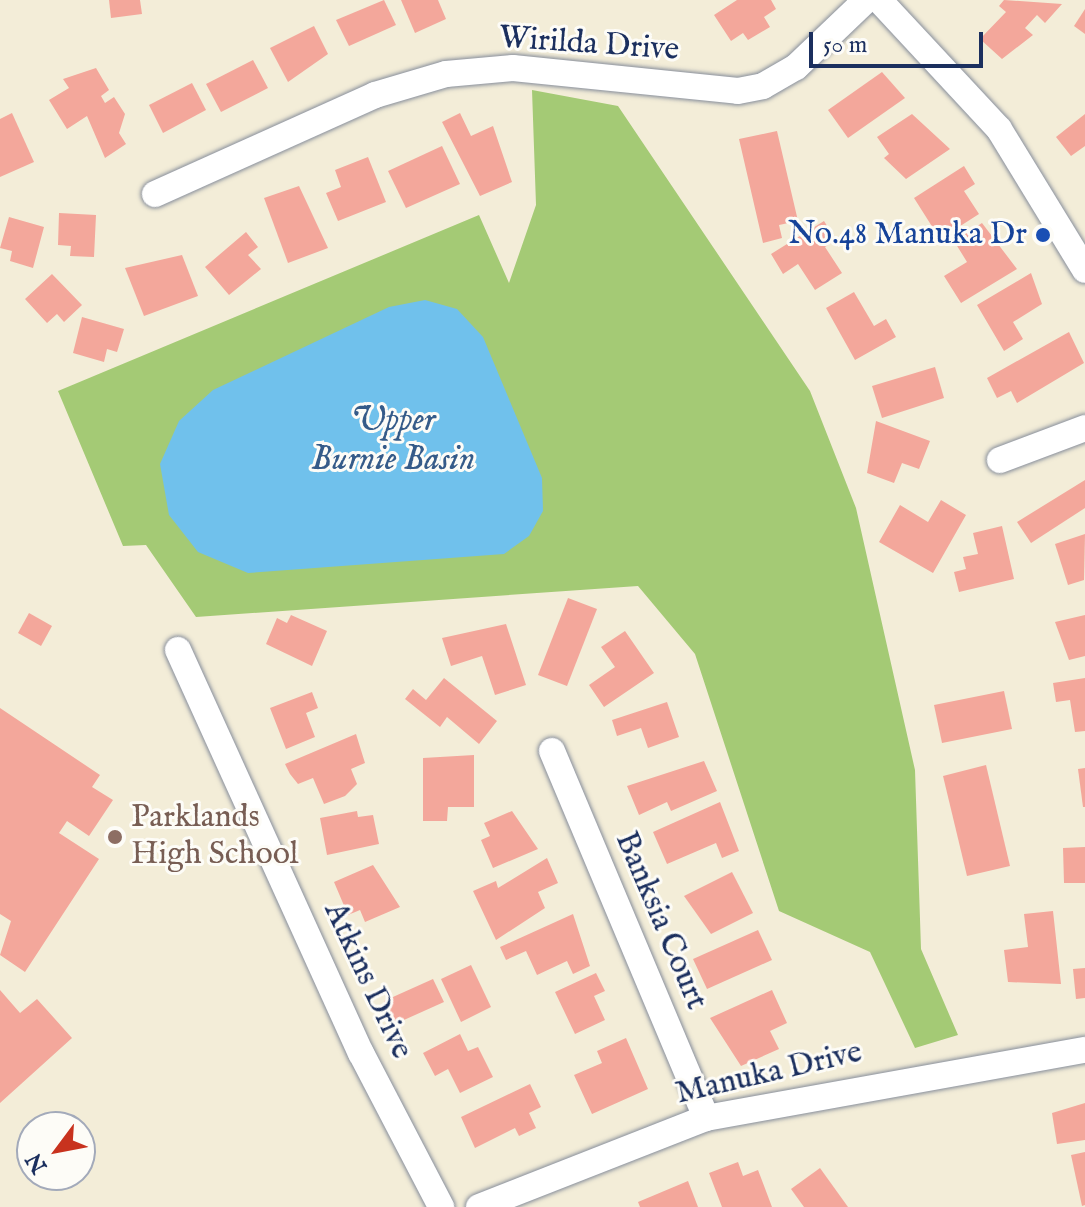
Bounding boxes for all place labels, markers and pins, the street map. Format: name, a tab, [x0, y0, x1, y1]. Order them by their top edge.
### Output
place label: No.48 Manuka Dr	[788, 216, 1027, 254]
marker: No.48 Manuka Dr	[1034, 226, 1052, 244]
place label: Parklands High School	[131, 800, 299, 875]
marker: Parklands High School	[106, 828, 124, 846]

